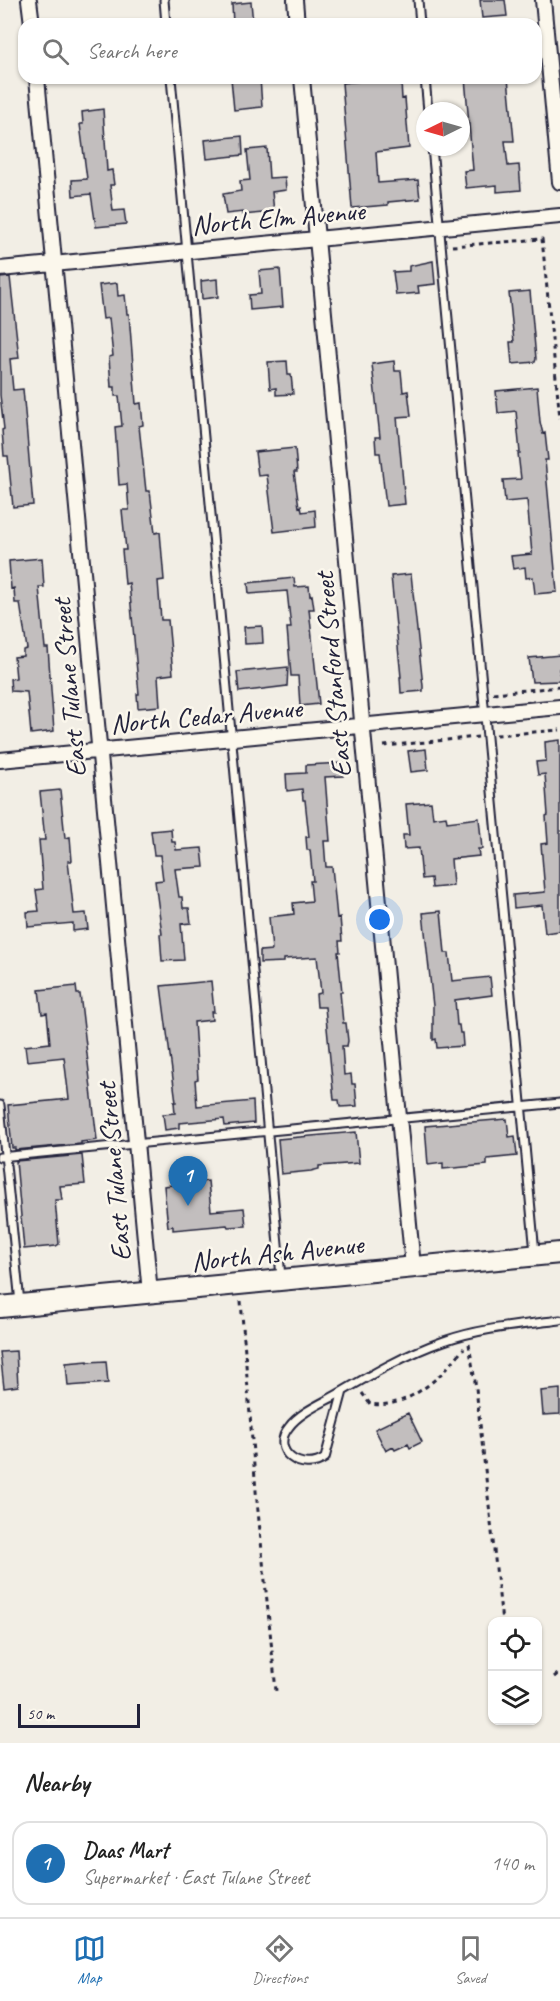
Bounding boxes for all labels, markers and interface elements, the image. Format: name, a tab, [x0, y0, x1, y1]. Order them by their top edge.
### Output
search box	[18, 18, 542, 84]
icon: search	[39, 35, 72, 68]
text: Search here	[87, 37, 177, 65]
north arrow	[416, 102, 470, 156]
street label: North Elm Avenue	[190, 192, 368, 242]
street label: East Stanford Street	[306, 568, 359, 779]
street label: East Tulane Street	[43, 595, 94, 779]
street label: North Cedar Avenue	[109, 690, 305, 741]
your location	[365, 905, 394, 934]
street label: East Tulane Street	[88, 1079, 139, 1263]
pin: 1	[168, 1156, 207, 1206]
street label: North Ash Avenue	[189, 1226, 367, 1279]
map controls	[488, 1617, 542, 1725]
button: locate	[488, 1617, 542, 1671]
button: layers	[488, 1671, 542, 1725]
scale bar	[18, 1701, 140, 1728]
text: 50 m	[27, 1704, 54, 1724]
text: Nearby	[24, 1766, 89, 1799]
text: Daas Mart	[83, 1837, 168, 1865]
text: 1	[41, 1851, 50, 1876]
text: 140 m	[491, 1851, 534, 1876]
text: Supermarket · East Tulane Street	[83, 1865, 309, 1890]
tab: Map	[73, 1932, 106, 1988]
tab: Directions	[252, 1932, 308, 1988]
tab: Saved	[454, 1932, 487, 1988]

